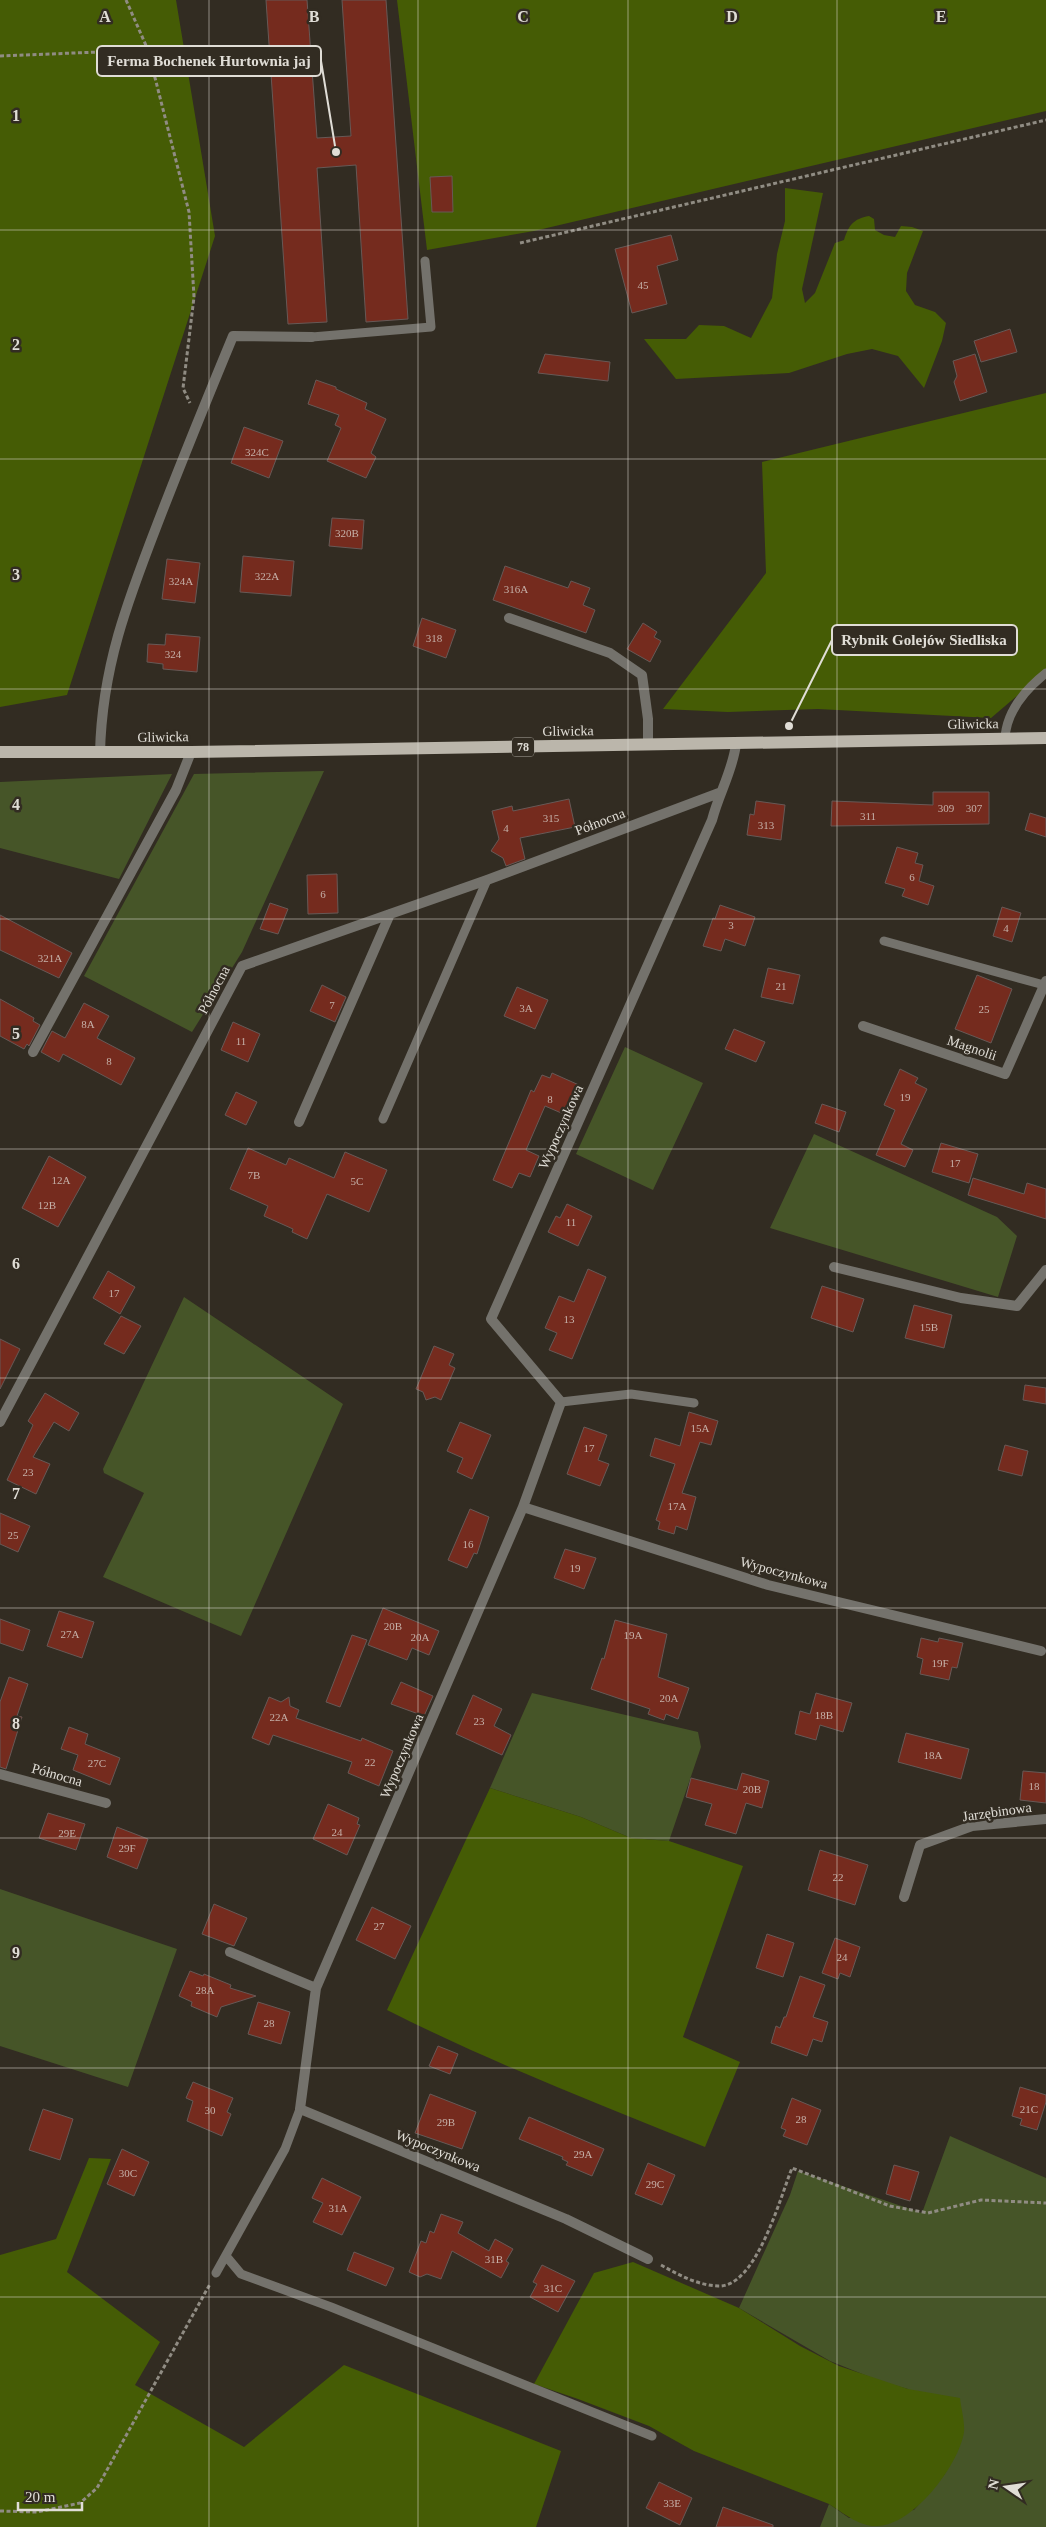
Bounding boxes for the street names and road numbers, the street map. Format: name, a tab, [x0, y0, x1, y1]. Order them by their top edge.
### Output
street label: Gliwicka	[947, 716, 1000, 732]
street label: Gliwicka	[542, 723, 595, 739]
street label: Gliwicka	[137, 729, 190, 745]
road number: 78	[512, 738, 534, 756]
street label: Północna	[573, 805, 628, 838]
street label: Północna	[195, 963, 233, 1017]
street label: Magnolii	[945, 1033, 999, 1063]
street label: Wypoczynkowa	[536, 1082, 586, 1171]
street label: Wypoczynkowa	[739, 1554, 830, 1592]
street label: Wypoczynkowa	[377, 1711, 427, 1800]
street label: Północna	[30, 1761, 85, 1790]
street label: Jarzębinowa	[961, 1800, 1033, 1824]
street label: Wypoczynkowa	[393, 2127, 483, 2175]

